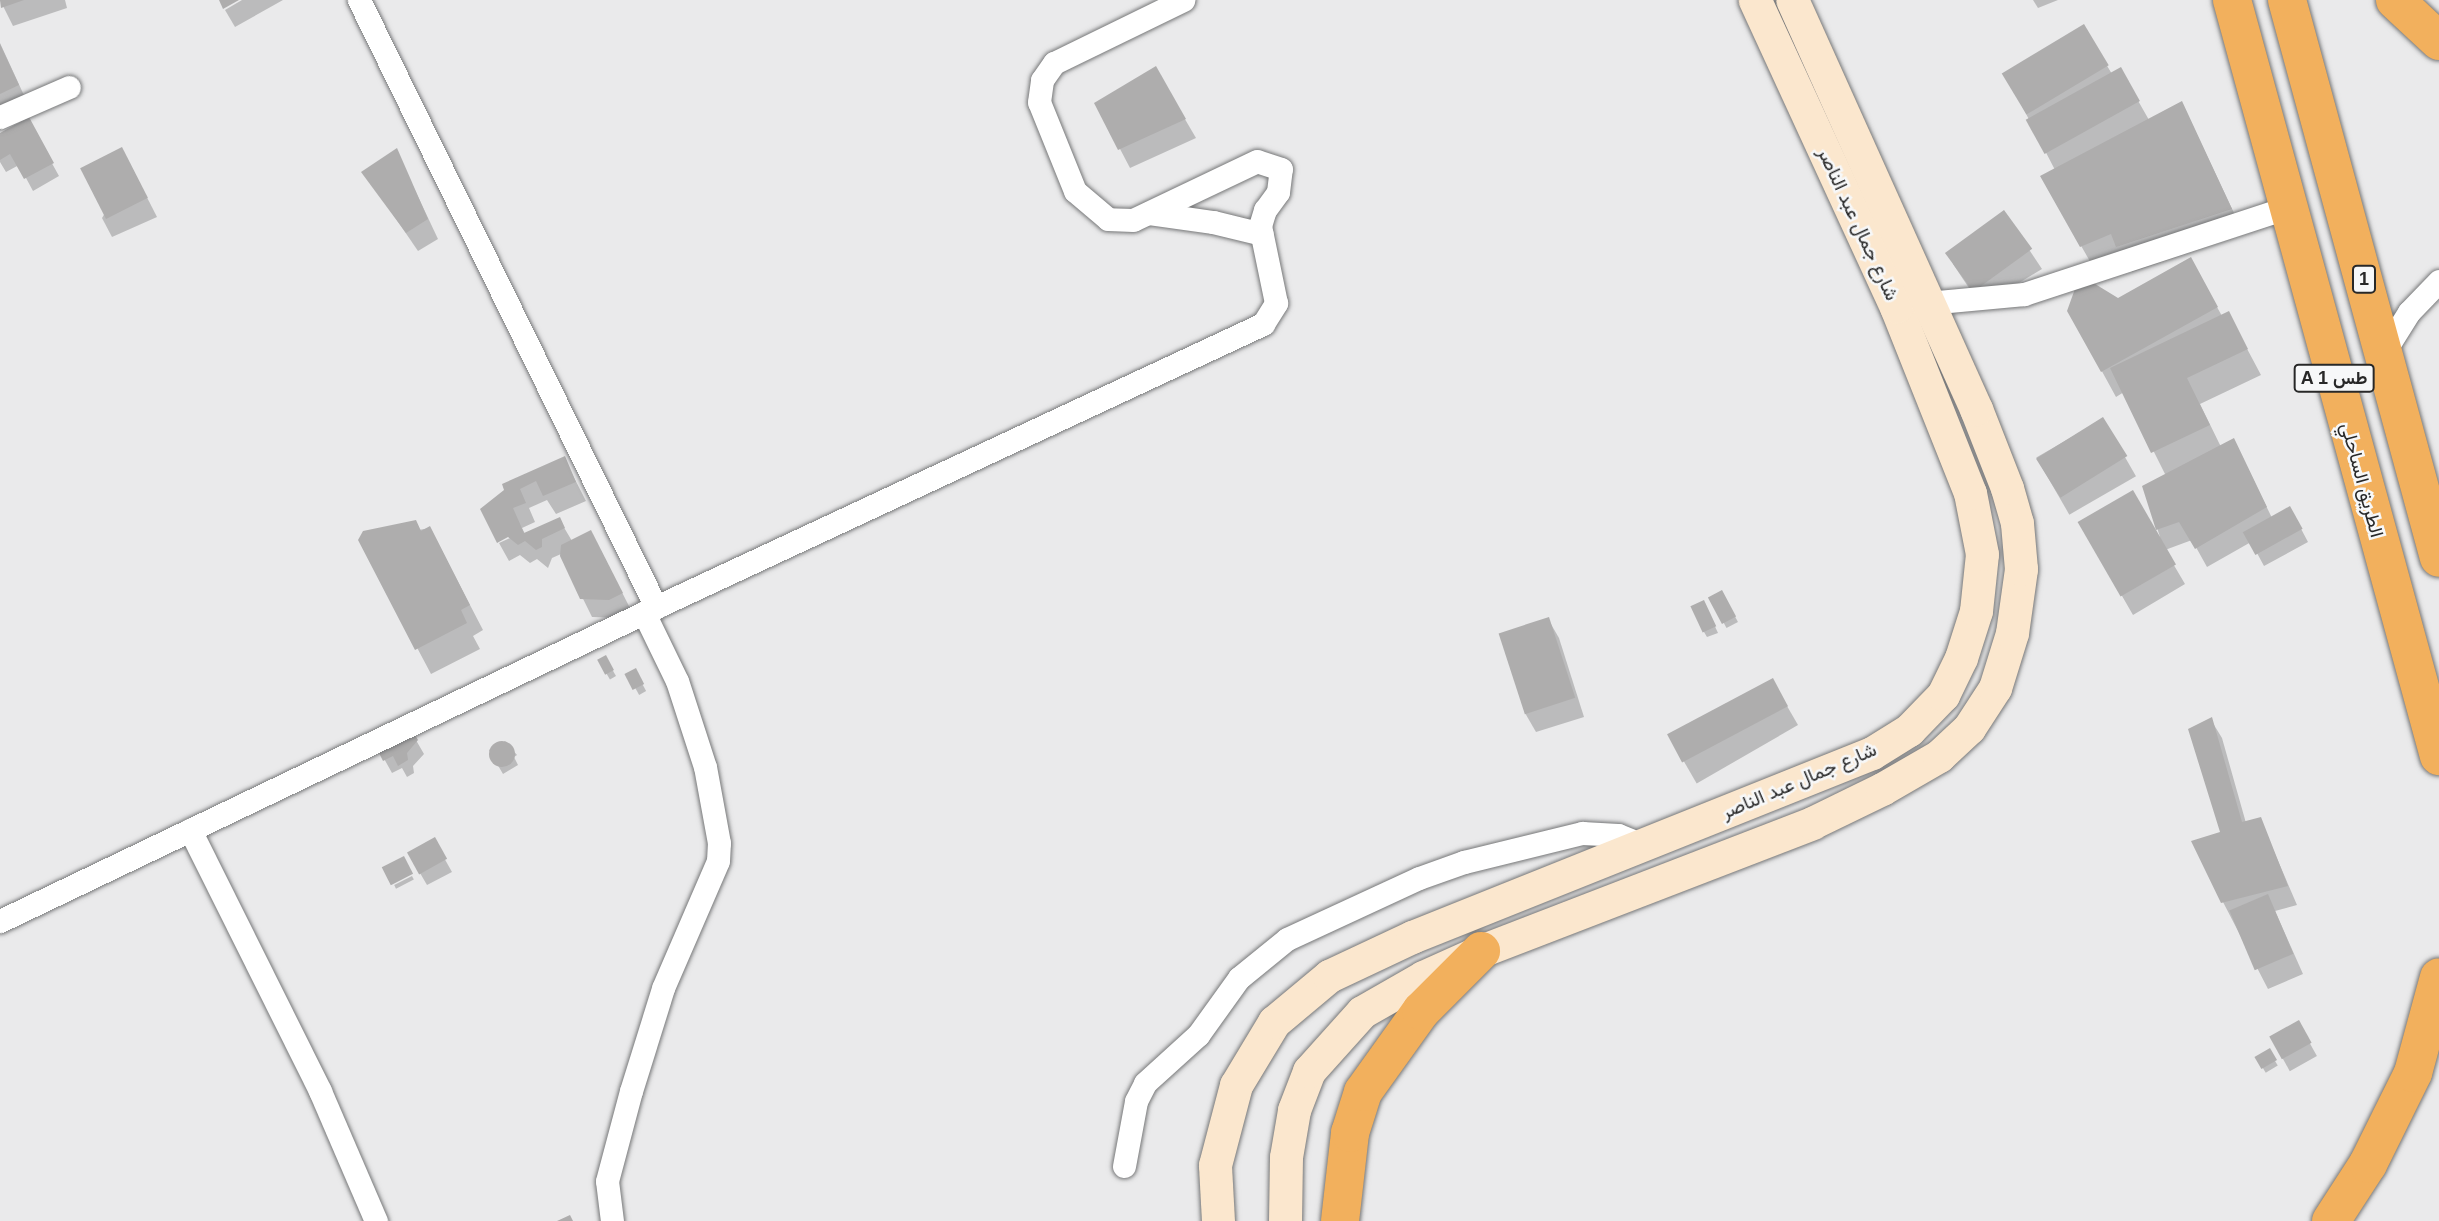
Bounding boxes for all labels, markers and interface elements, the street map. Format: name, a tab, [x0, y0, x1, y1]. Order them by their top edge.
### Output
street label: شارع جمال عبد الناصر	[1813, 144, 1903, 304]
road number: 1	[2352, 264, 2376, 293]
road number: A 1 طس	[2292, 364, 2376, 392]
street label: الطريق الساحلي	[2336, 420, 2388, 540]
street label: شارع جمال عبد الناصر	[1718, 738, 1880, 824]

